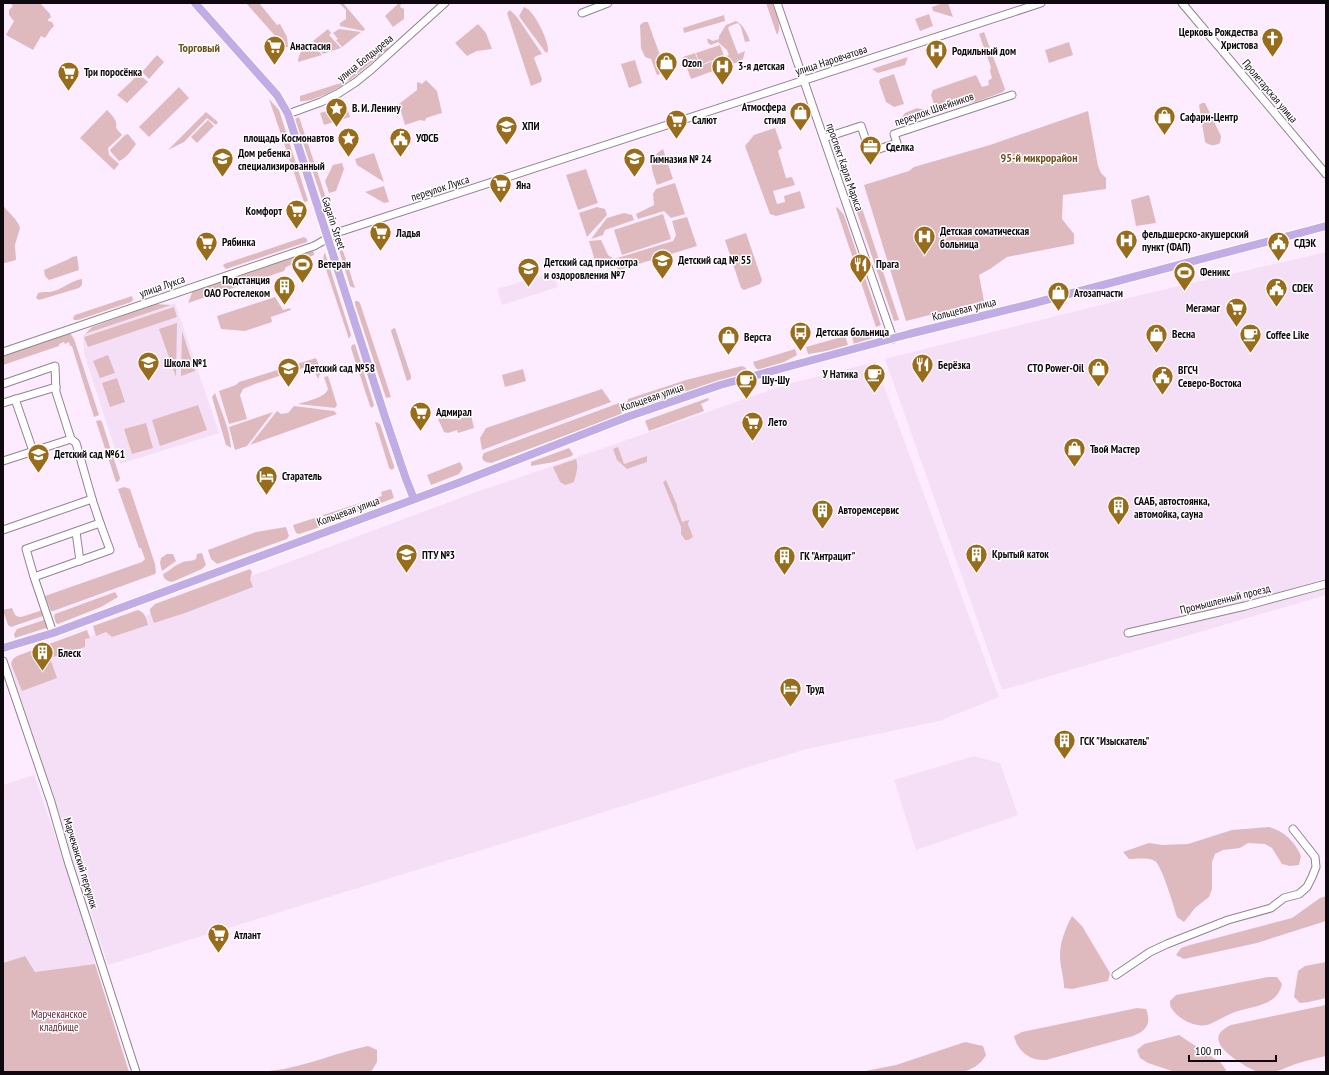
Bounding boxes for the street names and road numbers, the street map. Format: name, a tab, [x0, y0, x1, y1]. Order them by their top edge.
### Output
street label: улица Болдырева	[334, 31, 396, 85]
street label: улица Наровчатова	[793, 42, 869, 78]
street label: Пролетарская улица	[1239, 56, 1301, 126]
street label: переулок Швейников	[893, 89, 976, 129]
street label: проспект Карла Маркса	[823, 121, 867, 213]
street label: переулок Лукса	[409, 172, 471, 204]
street label: Gagarin Street	[319, 195, 349, 251]
street label: улица Лукса	[137, 272, 187, 300]
street label: Кольцевая улица	[930, 294, 998, 324]
street label: Кольцевая улица	[619, 380, 685, 414]
street label: Кольцевая улица	[315, 493, 381, 529]
street label: Промышленный проезд	[1178, 581, 1272, 617]
street label: Марчеканский переулок	[60, 816, 102, 911]

